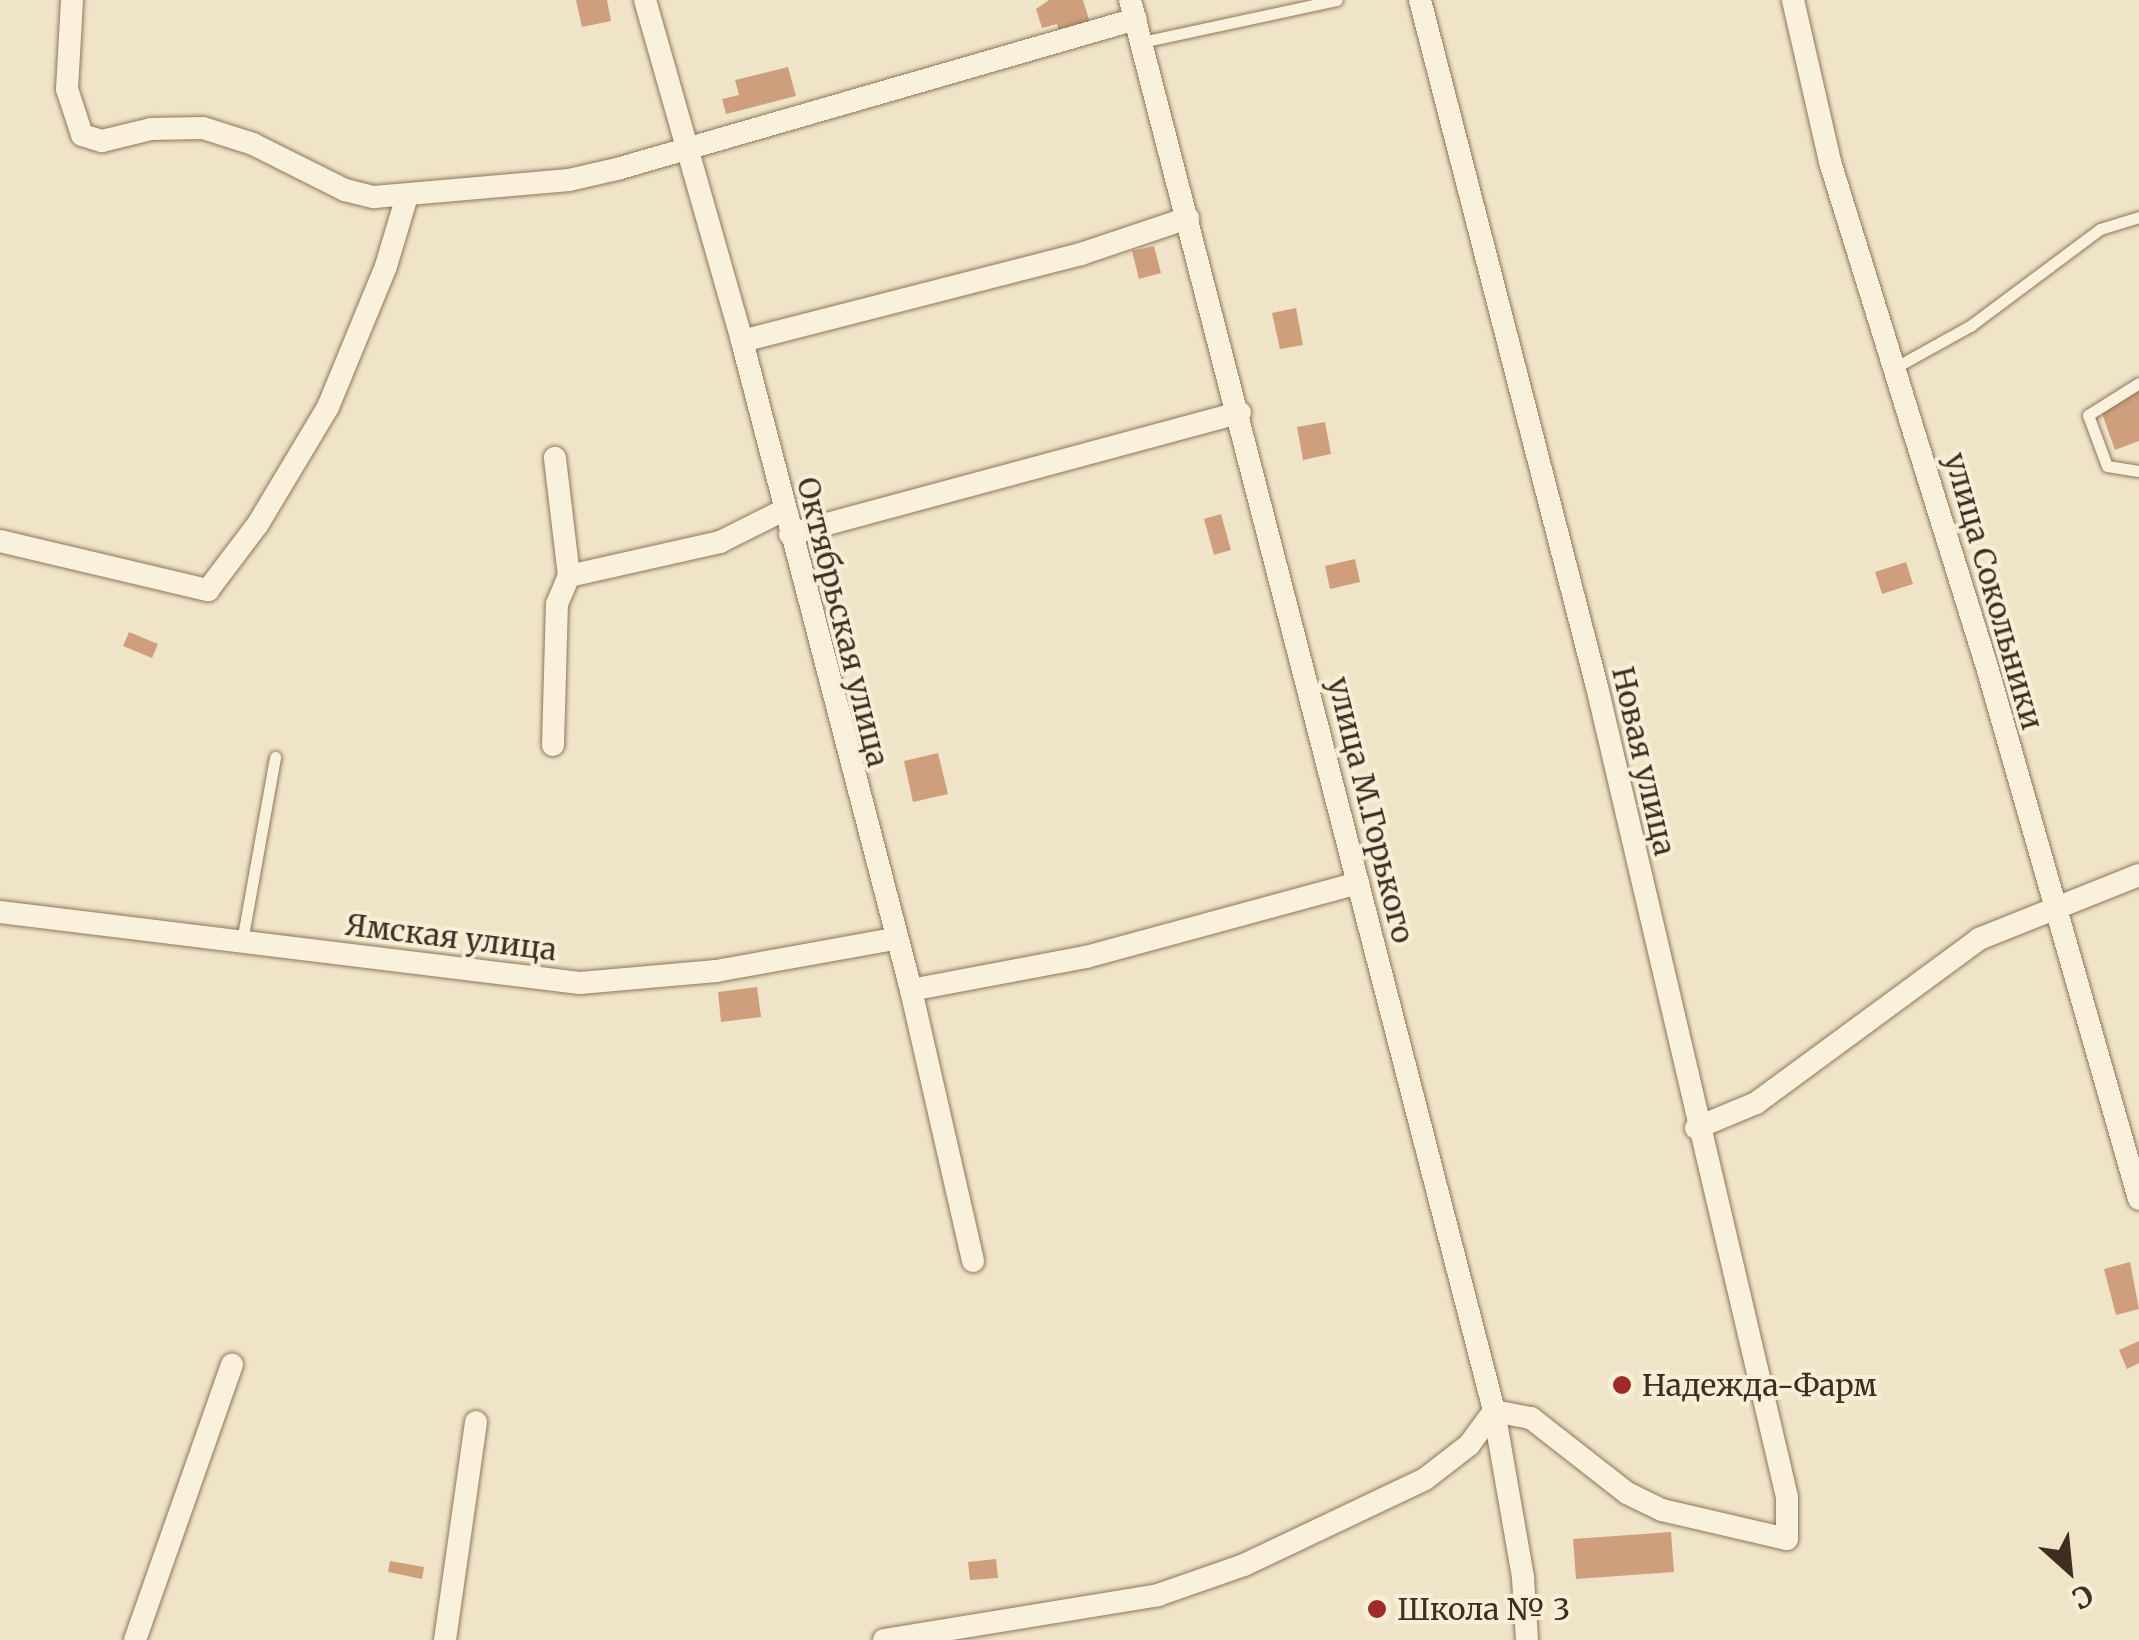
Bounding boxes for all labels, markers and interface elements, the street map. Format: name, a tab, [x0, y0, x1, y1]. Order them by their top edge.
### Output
street label: улица Сокольники	[1937, 448, 2051, 734]
street label: Октябрьская улица	[790, 473, 896, 771]
street label: Новая улица	[1605, 663, 1683, 859]
street label: улица М.Горького	[1321, 673, 1421, 947]
street label: Ямская улица	[343, 906, 559, 968]
place label: Надежда-Фарм	[1642, 1367, 1877, 1403]
marker: Надежда-Фарм	[1611, 1374, 1633, 1396]
north arrow	[2019, 1520, 2119, 1620]
text: С	[2066, 1576, 2099, 1617]
place label: Школа № 3	[1397, 1591, 1570, 1627]
marker: Школа № 3	[1366, 1598, 1388, 1620]

